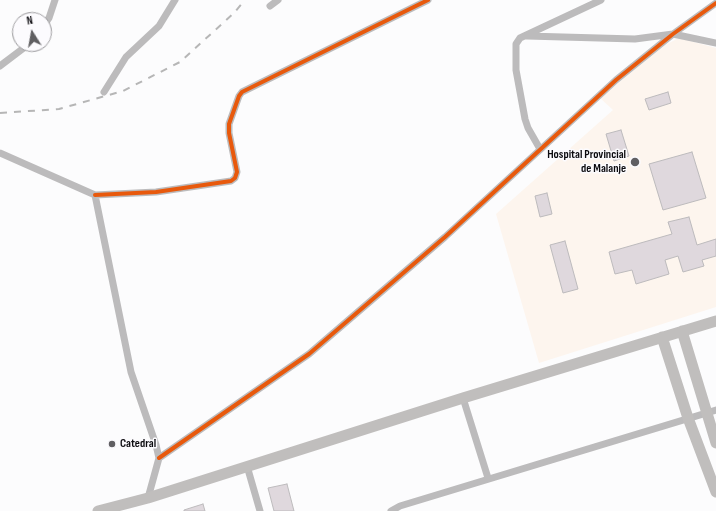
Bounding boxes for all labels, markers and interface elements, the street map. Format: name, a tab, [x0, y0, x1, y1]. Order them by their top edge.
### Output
north arrow	[12, 12, 52, 52]
text: N	[26, 14, 34, 28]
place label: Hospital Provincial de Malanje	[547, 148, 626, 176]
marker: Hospital Provincial de Malanje	[629, 156, 641, 168]
place label: Catedral	[120, 437, 156, 451]
marker: Catedral	[107, 439, 117, 449]

